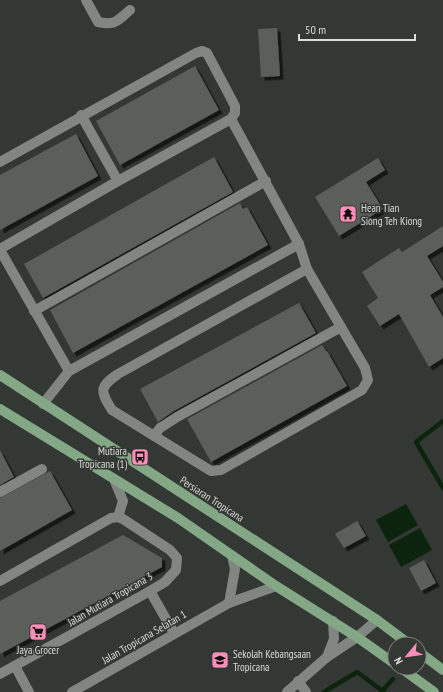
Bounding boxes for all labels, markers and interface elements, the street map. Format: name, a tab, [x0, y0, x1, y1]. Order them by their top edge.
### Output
scale bar	[299, 16, 415, 42]
text: 50 m	[305, 22, 326, 37]
place label: Hean Tian Siong Teh Kiong	[361, 201, 422, 228]
temple icon: Hean Tian Siong Teh Kiong	[338, 204, 358, 224]
place label: Mutiara Tropicana (1)	[78, 444, 127, 471]
bus stop icon: Mutiara Tropicana (1)	[130, 447, 150, 467]
street label: Persiaran Tropicana	[177, 473, 247, 525]
street label: Jalan Mutiara Tropicana 3	[64, 569, 155, 630]
street label: Jalan Tropicana Selatan 1	[98, 607, 189, 667]
supermarket icon: Jaya Grocer	[28, 622, 48, 642]
north arrow	[387, 636, 427, 676]
place label: Jaya Grocer	[16, 643, 59, 657]
place label: Sekolah Kebangsaan Tropicana	[233, 647, 311, 674]
school or university icon: Sekolah Kebangsaan Tropicana	[210, 650, 230, 670]
text: N	[391, 655, 406, 667]

